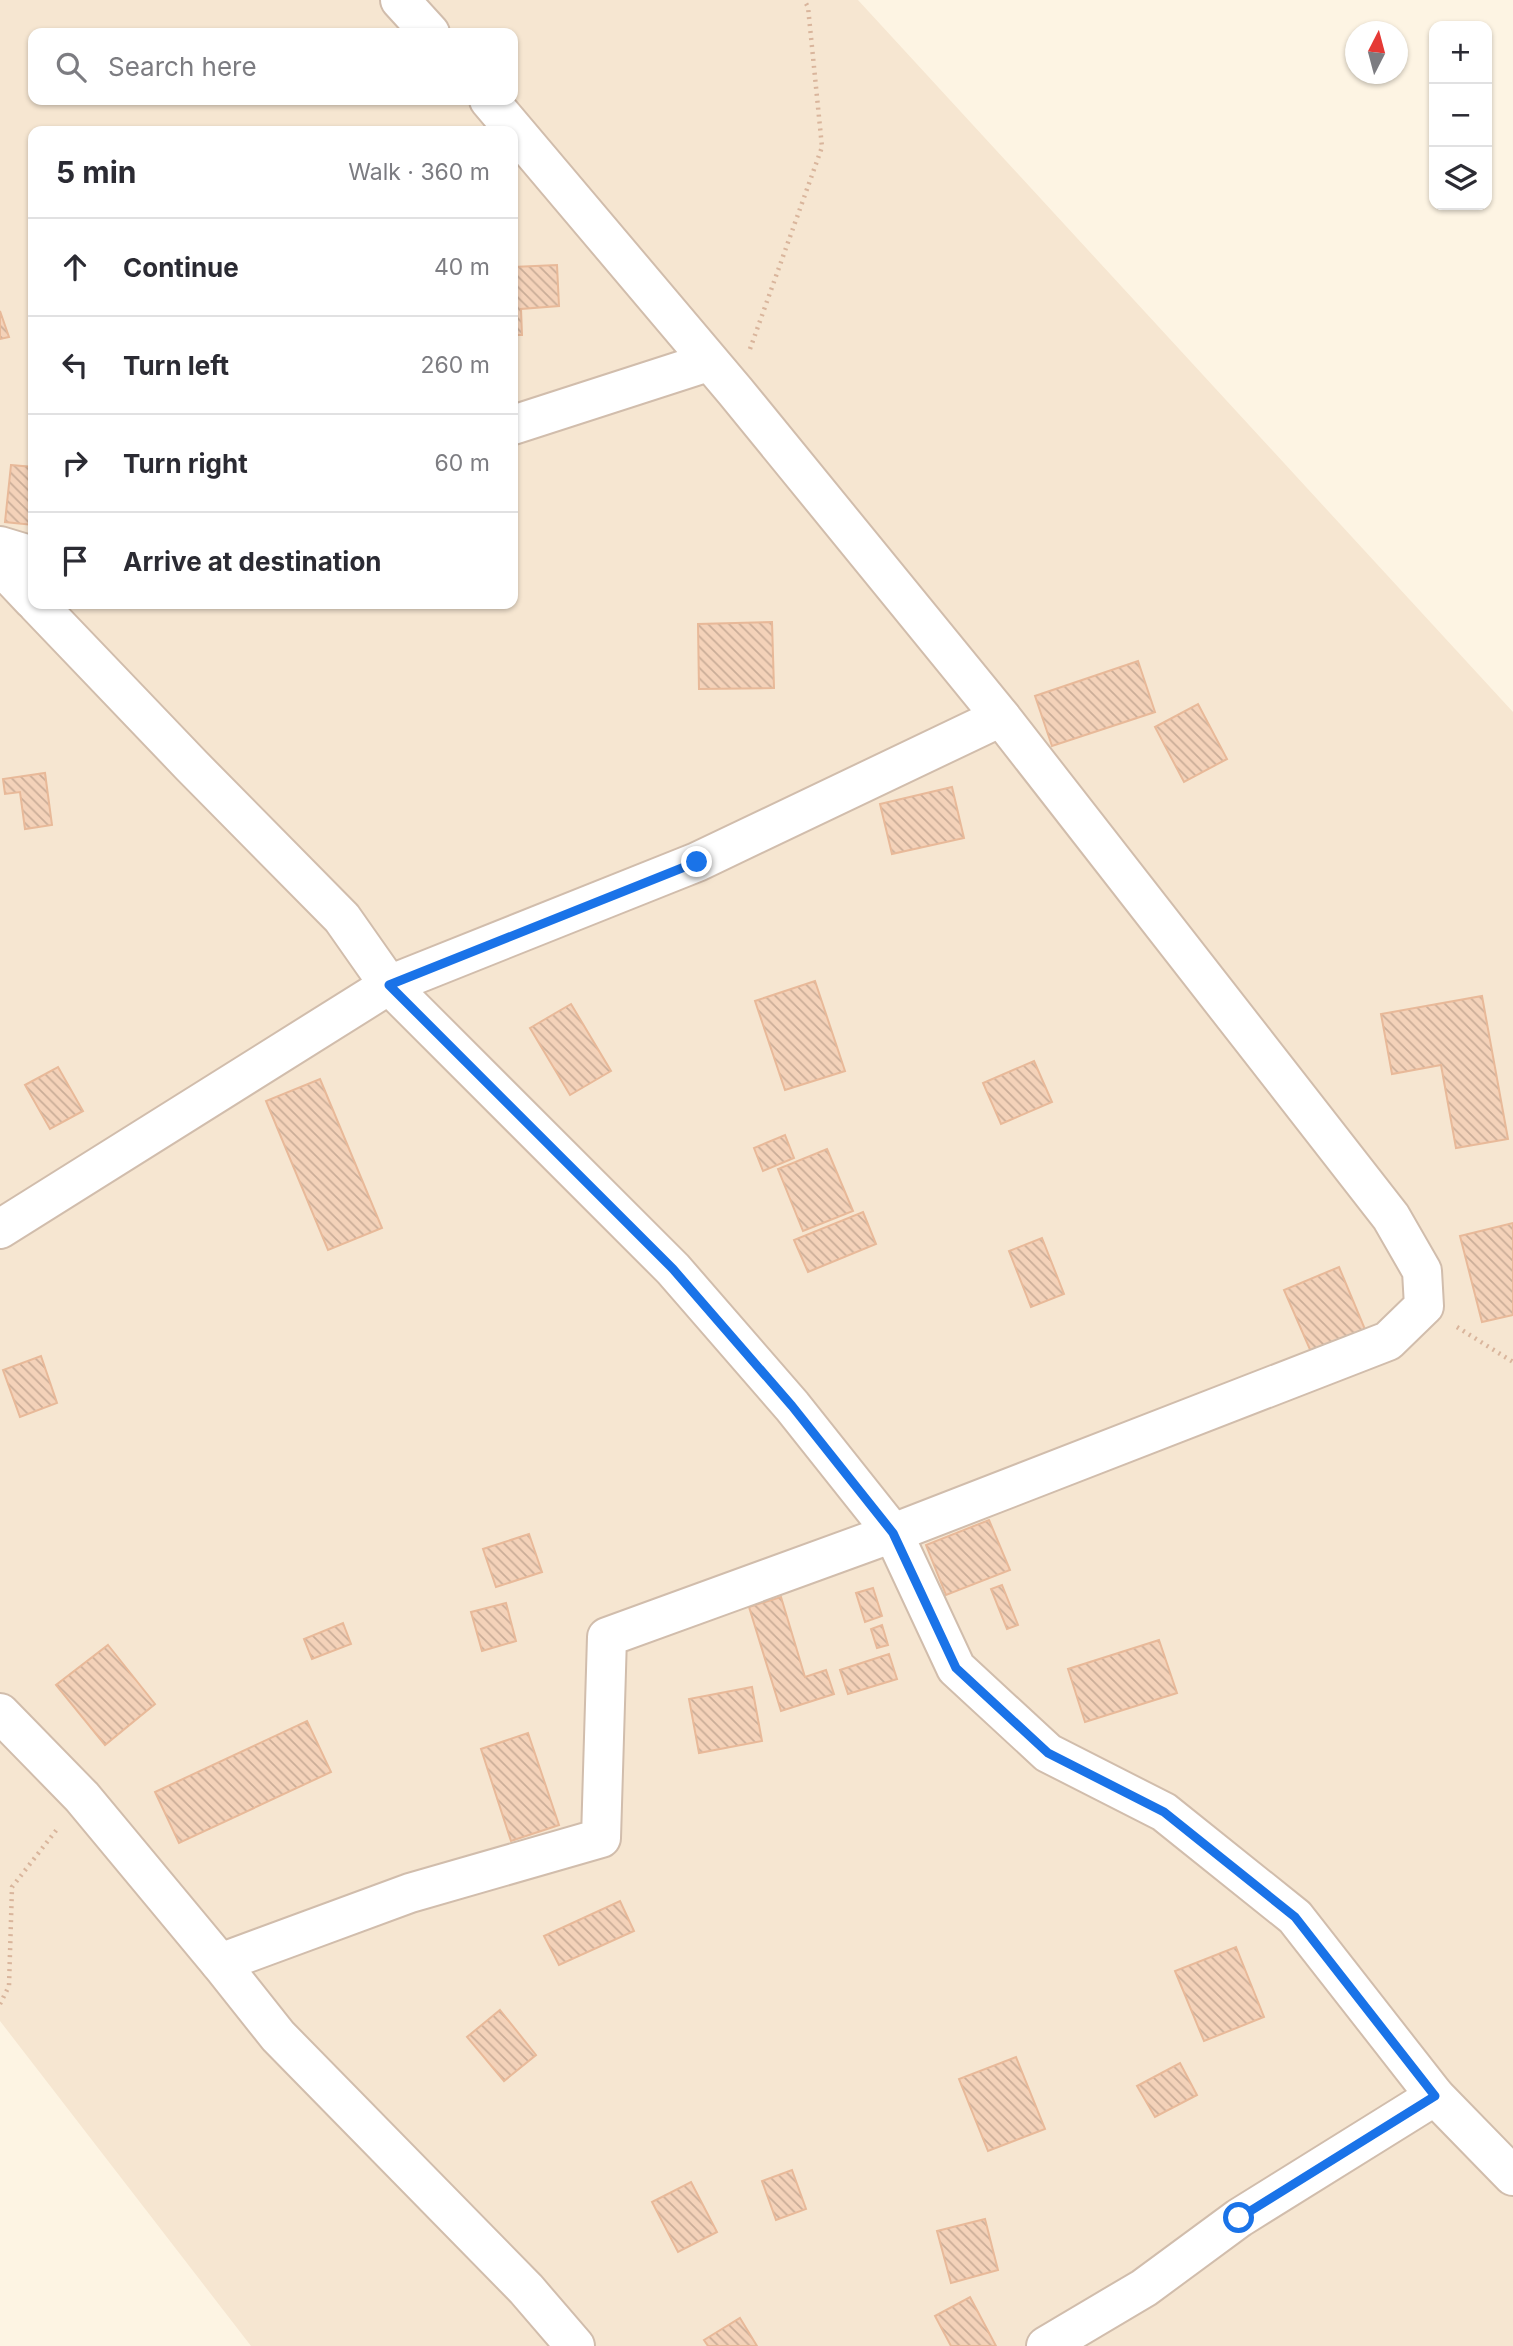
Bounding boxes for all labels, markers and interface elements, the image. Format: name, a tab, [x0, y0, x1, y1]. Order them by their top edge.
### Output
north arrow	[1345, 21, 1408, 84]
map controls	[1429, 21, 1492, 210]
button: +	[1429, 21, 1492, 84]
search box	[28, 28, 518, 105]
icon: search	[52, 48, 90, 86]
text: Search here	[108, 51, 257, 82]
button: −	[1429, 84, 1492, 147]
button: layers	[1429, 147, 1492, 210]
text: 5 min	[56, 154, 136, 190]
text: Walk · 360 m	[348, 158, 490, 186]
icon: ahead	[56, 248, 94, 286]
text: Continue	[123, 252, 239, 283]
text: 40 m	[434, 253, 490, 281]
icon: left	[56, 346, 94, 384]
text: Turn left	[123, 350, 229, 381]
text: 260 m	[421, 351, 490, 379]
icon: right	[56, 444, 94, 482]
text: Turn right	[123, 448, 248, 479]
text: 60 m	[435, 449, 490, 477]
icon: arrive	[56, 542, 94, 580]
text: Arrive at destination	[123, 546, 382, 577]
route end	[681, 846, 712, 877]
route start	[1223, 2202, 1254, 2233]

